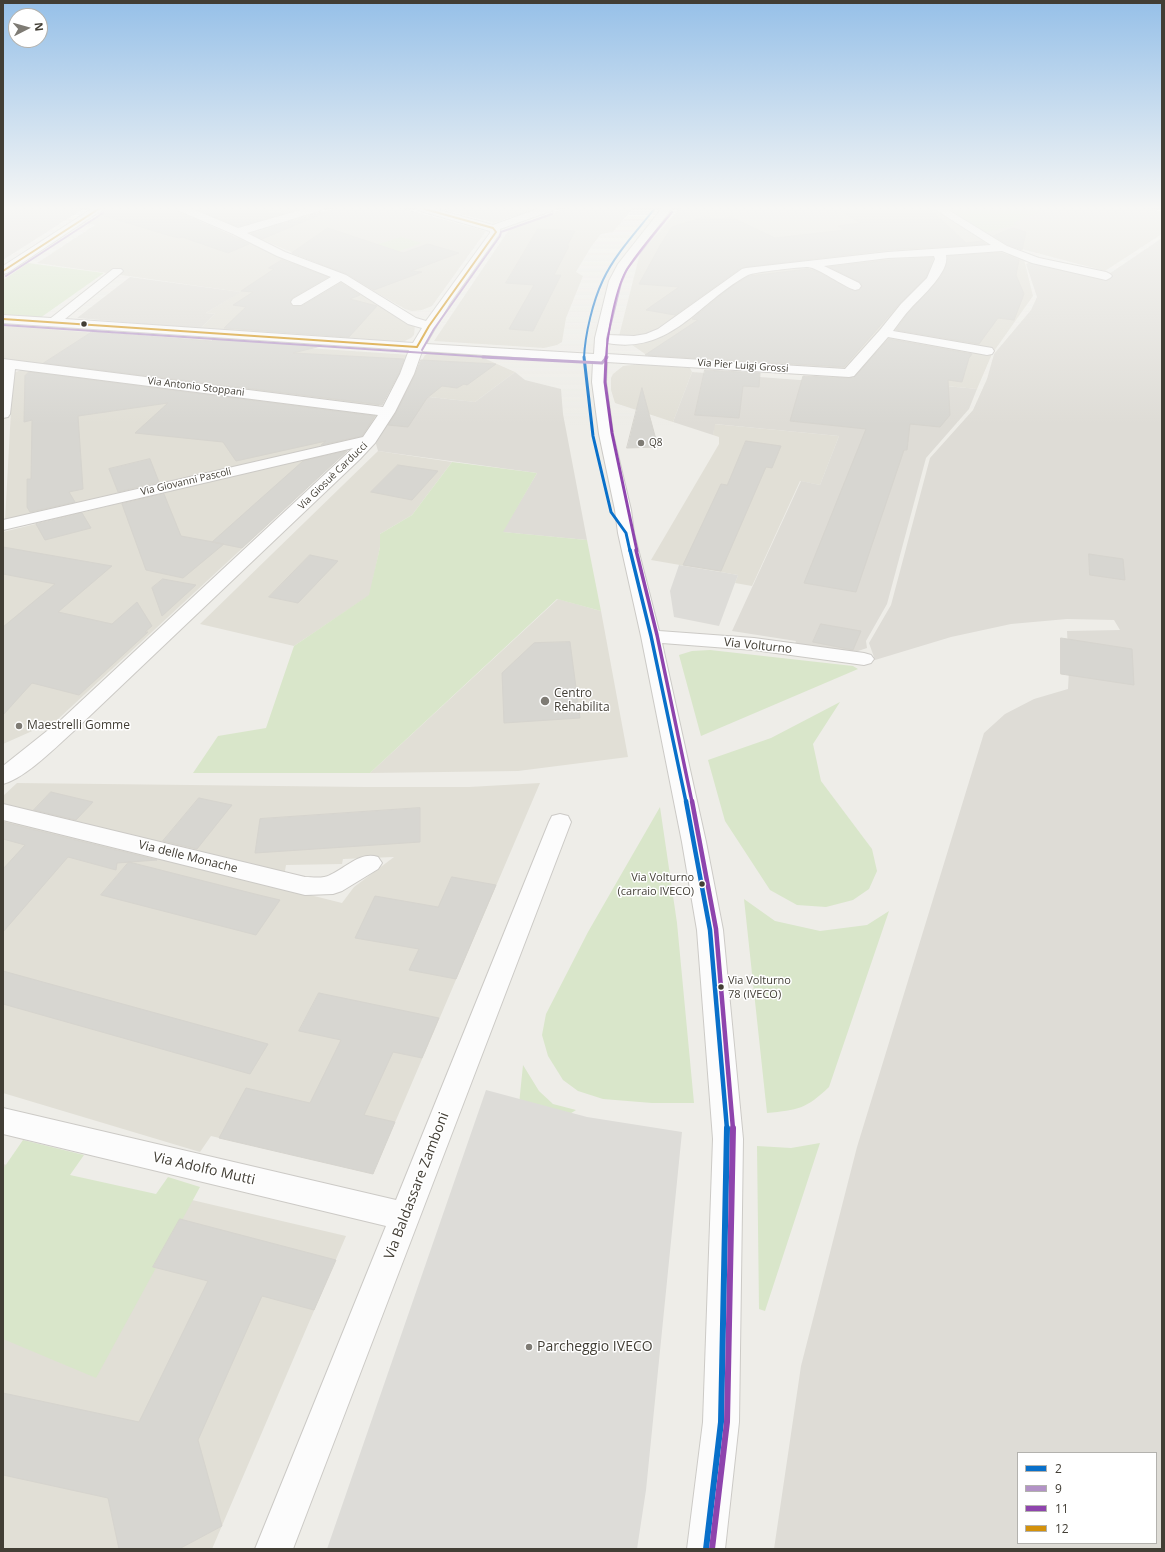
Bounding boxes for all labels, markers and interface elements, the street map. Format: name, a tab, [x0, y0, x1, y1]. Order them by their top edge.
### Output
north arrow	[8, 8, 48, 48]
text: N	[32, 22, 47, 32]
unlabelled marker	[79, 319, 89, 329]
street label: Via Pier Luigi Grossi	[697, 357, 789, 375]
street label: Via Antonio Stoppani	[147, 375, 245, 399]
place label: Q8	[649, 437, 662, 449]
marker: Q8	[636, 438, 646, 448]
street label: Via Giosuè Carducci	[296, 440, 370, 512]
street label: Via Giovanni Pascoli	[140, 466, 232, 498]
street label: Via Volturno	[723, 635, 793, 657]
place label: Centro Rehabilita	[554, 687, 610, 715]
marker: Centro Rehabilita	[539, 695, 551, 707]
place label: Maestrelli Gomme	[27, 719, 130, 733]
marker: Maestrelli Gomme	[14, 721, 24, 731]
street label: Via delle Monache	[137, 838, 239, 876]
place label: Via Volturno (carraio IVECO)	[618, 871, 694, 897]
marker: Via Volturno (carraio IVECO)	[697, 879, 707, 889]
place label: Via Volturno 78 (IVECO)	[728, 974, 791, 1000]
marker: Via Volturno 78 (IVECO)	[716, 982, 726, 992]
street label: Via Baldassare Zamboni	[381, 1110, 453, 1262]
street label: Via Adolfo Mutti	[151, 1149, 257, 1189]
place label: Parcheggio IVECO	[537, 1339, 653, 1355]
marker: Parcheggio IVECO	[524, 1342, 534, 1352]
legend	[1017, 1452, 1157, 1544]
text: 2	[1055, 1460, 1062, 1477]
text: 9	[1055, 1480, 1062, 1497]
text: 11	[1055, 1500, 1069, 1517]
text: 12	[1055, 1520, 1069, 1537]

